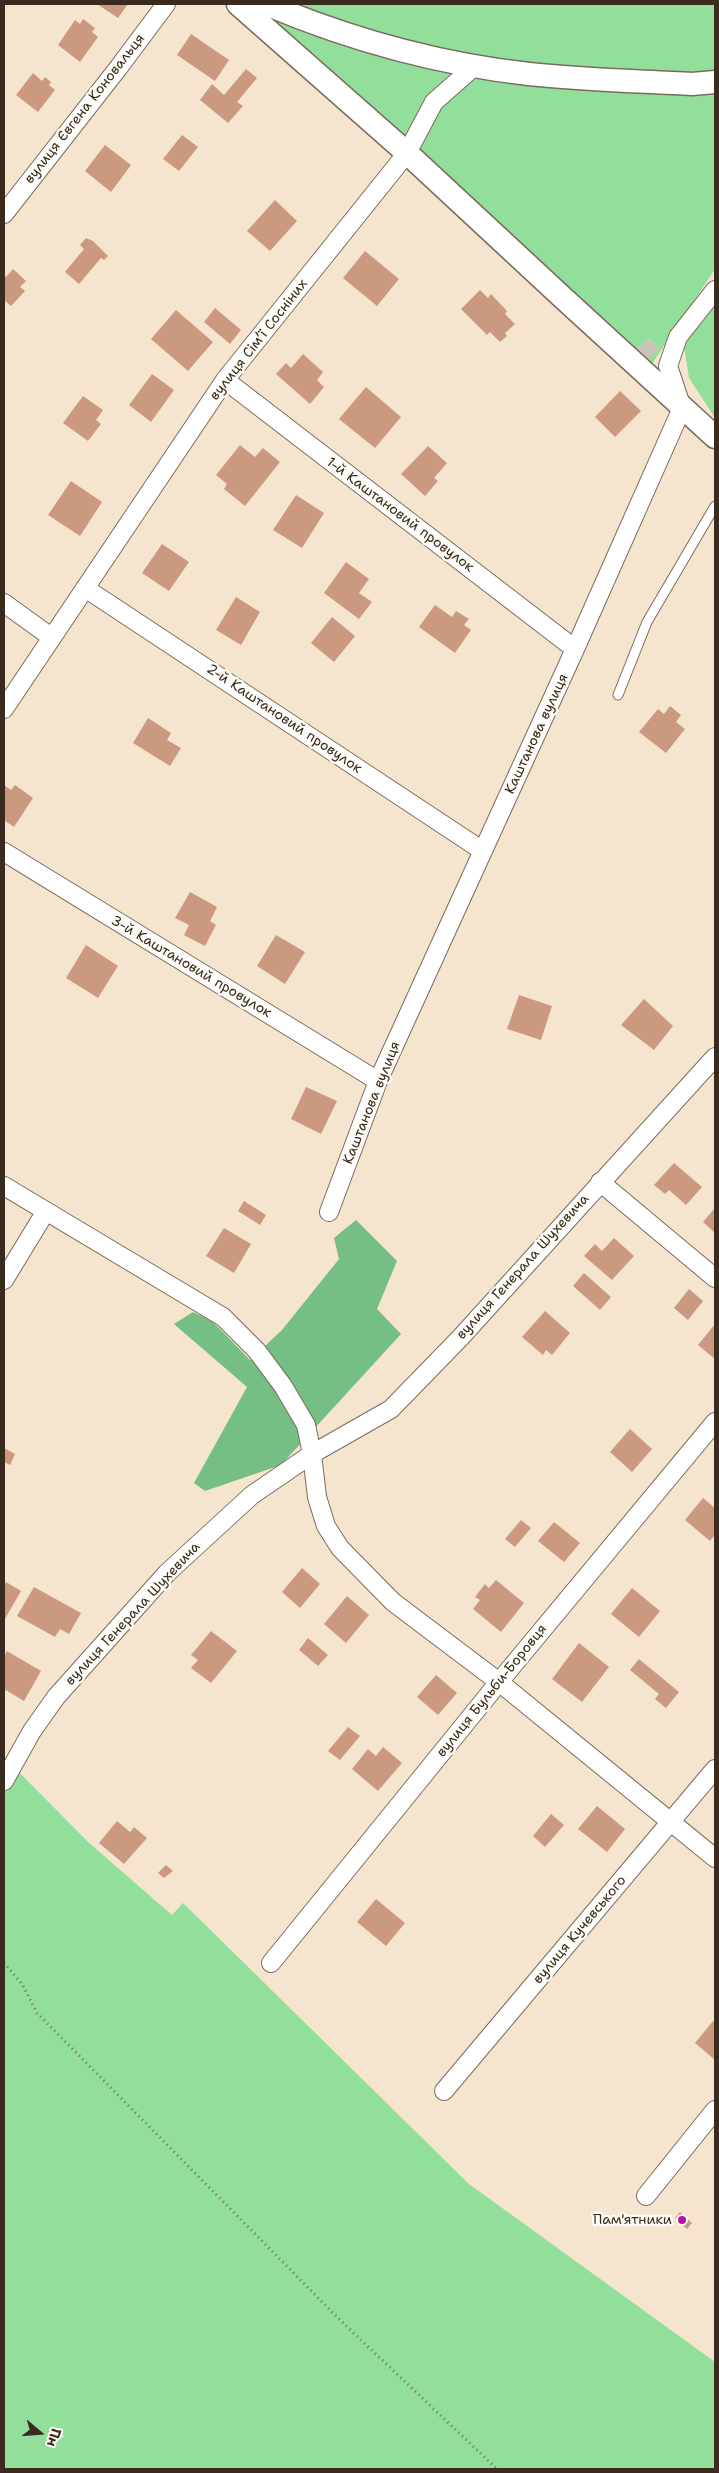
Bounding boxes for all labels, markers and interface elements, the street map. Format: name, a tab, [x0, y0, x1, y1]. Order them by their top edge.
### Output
street label: вулиця Євгена Коновальця	[21, 31, 149, 187]
street label: вулиця Сім’ї Сосніних	[207, 276, 311, 404]
street label: 1-й Каштановий провулок	[323, 454, 477, 576]
street label: 2-й Каштановий провулок	[203, 661, 365, 777]
street label: Каштанова вулиця	[502, 671, 572, 797]
street label: 3-й Каштановий провулок	[108, 912, 274, 1022]
street label: Каштанова вулиця	[340, 1039, 404, 1167]
street label: вулиця Генерала Шухевича	[453, 1191, 593, 1343]
street label: вулиця Генерала Шухевича	[62, 1539, 204, 1689]
street label: вулиця Бульби-Боровця	[433, 1621, 551, 1761]
street label: вулиця Кучевського	[530, 1873, 630, 1987]
place label: Пам'ятники	[593, 2212, 672, 2228]
marker: Пам'ятники	[676, 2214, 688, 2226]
north arrow	[15, 2408, 65, 2458]
text: Пн	[43, 2426, 66, 2449]

